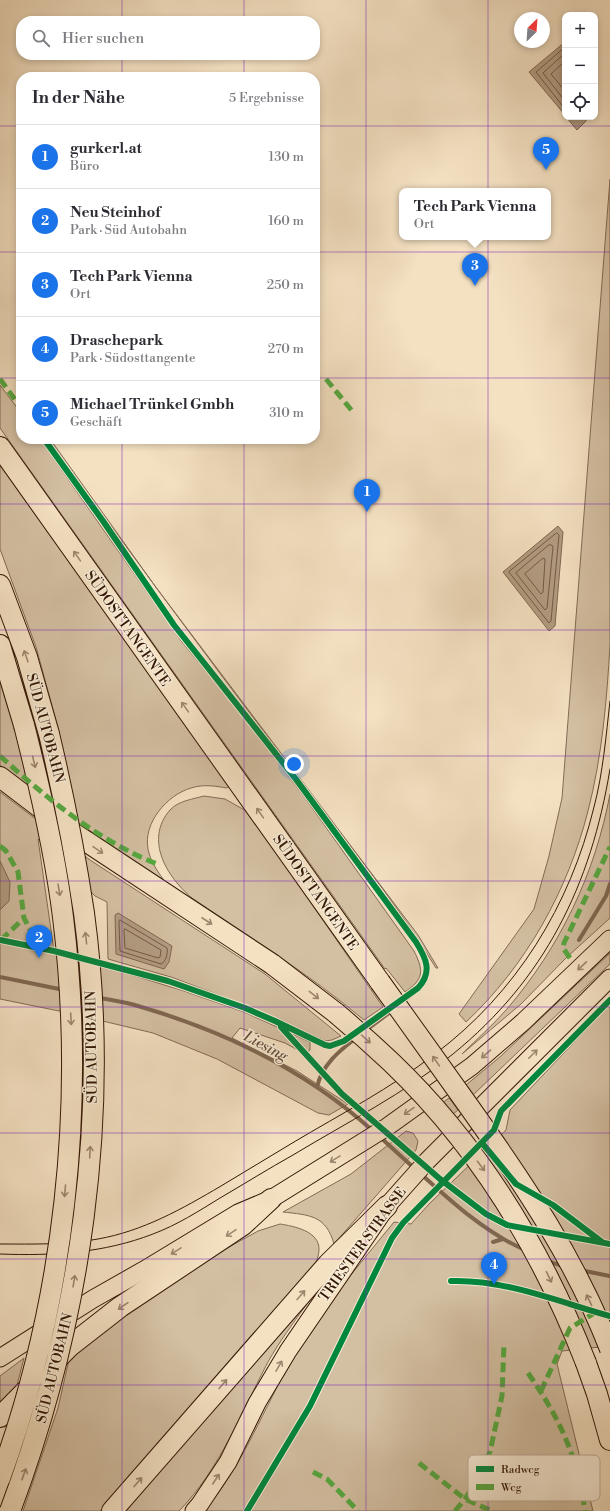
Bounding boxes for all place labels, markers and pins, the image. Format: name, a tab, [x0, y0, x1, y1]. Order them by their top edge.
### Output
pin: 5	[533, 137, 559, 170]
pin: 3	[462, 253, 488, 286]
pin: 1	[354, 479, 380, 512]
pin: 2	[26, 925, 52, 958]
pin: 4	[481, 1252, 507, 1285]

